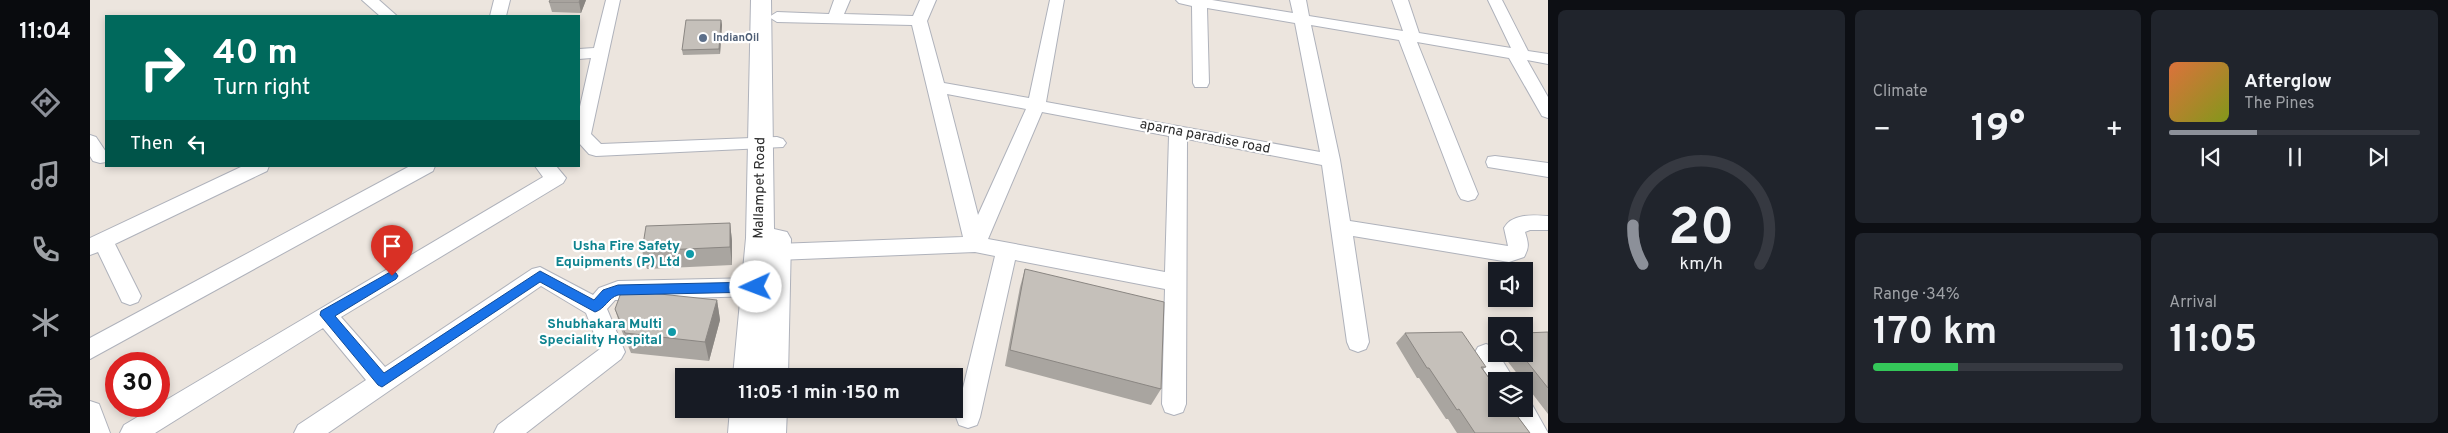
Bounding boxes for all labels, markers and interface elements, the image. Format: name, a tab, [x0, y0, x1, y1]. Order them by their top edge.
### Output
text: 11:04	[19, 19, 71, 46]
place label: IndianOil	[713, 31, 759, 45]
text: 40 m	[213, 32, 298, 76]
marker: IndianOil	[697, 32, 709, 44]
icon: right	[130, 35, 195, 100]
text: Afterglow	[2244, 70, 2332, 94]
text: Turn right	[213, 75, 310, 102]
text: Climate	[1873, 82, 1928, 102]
icon: directions	[28, 85, 63, 120]
text: The Pines	[2244, 94, 2315, 114]
text: 19°	[1971, 106, 2025, 155]
text: −	[1873, 113, 1891, 149]
text: +	[2105, 113, 2123, 149]
street label: aparna paradise road	[1138, 116, 1272, 158]
icon: left	[183, 130, 211, 158]
text: Then	[130, 132, 173, 156]
street label: Mallampet Road	[751, 137, 769, 239]
icon: previous	[2197, 143, 2225, 171]
icon: pause	[2281, 143, 2309, 171]
icon: next	[2364, 143, 2392, 171]
icon: music	[28, 158, 63, 193]
text: 20	[1668, 197, 1734, 263]
pin	[371, 225, 413, 276]
icon: phone	[28, 232, 63, 267]
icon: arrive	[378, 232, 406, 260]
place label: Usha Fire Safety Equipments (P) Ltd	[556, 238, 680, 271]
marker: Usha Fire Safety Equipments (P) Ltd	[684, 248, 696, 260]
text: km/h	[1680, 253, 1723, 276]
position arrow	[729, 260, 781, 312]
map controls	[1488, 262, 1533, 417]
button: sound	[1488, 262, 1533, 307]
text: Range · 34%	[1873, 285, 1960, 305]
text: Arrival	[2169, 293, 2217, 313]
icon: climate	[28, 305, 63, 340]
text: 170 km	[1873, 309, 1997, 358]
place label: Shubhakara Multi Speciality Hospital	[539, 316, 662, 349]
button: search	[1488, 317, 1533, 362]
text: 11:05	[2169, 317, 2257, 366]
marker: Shubhakara Multi Speciality Hospital	[666, 326, 678, 338]
speed limit sign: 30	[105, 352, 170, 417]
button: layers	[1488, 372, 1533, 417]
icon: car	[28, 379, 63, 414]
text: 11:05 · 1 min · 150 m	[738, 381, 900, 405]

